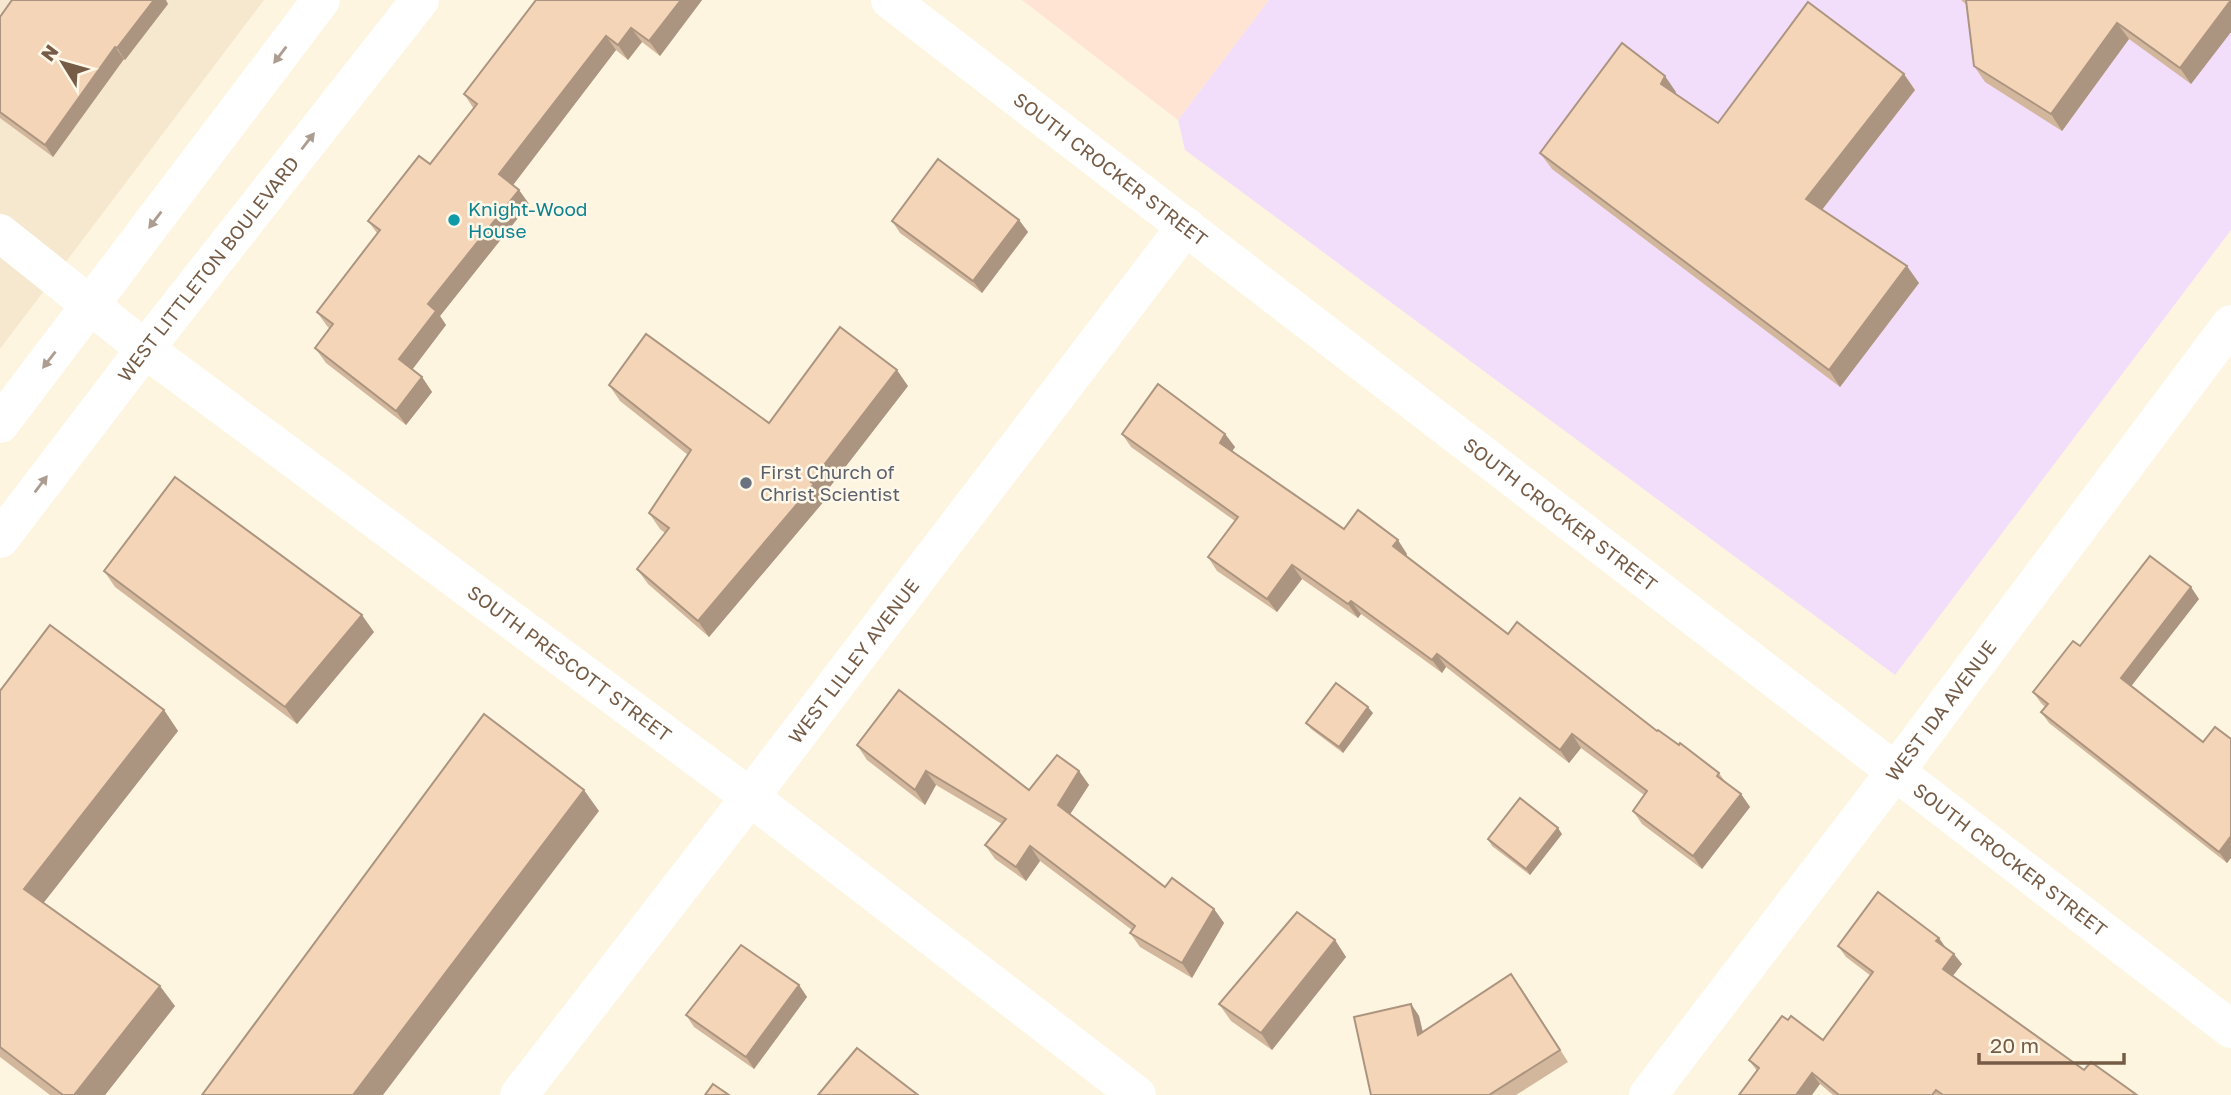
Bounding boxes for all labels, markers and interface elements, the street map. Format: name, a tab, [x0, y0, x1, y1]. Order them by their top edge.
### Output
north arrow	[28, 28, 98, 98]
text: N	[35, 40, 63, 65]
one-way arrow	[273, 45, 288, 63]
street label: SOUTH CROCKER STREET	[1009, 87, 1213, 251]
one-way arrow	[301, 133, 316, 151]
street label: WEST LITTLETON BOULEVARD	[112, 151, 303, 386]
place label: Knight-Wood House	[468, 197, 587, 242]
one-way arrow	[148, 211, 163, 229]
marker: Knight-Wood House	[446, 212, 462, 228]
one-way arrow	[43, 351, 57, 369]
street label: SOUTH CROCKER STREET	[1459, 432, 1662, 596]
place label: First Church of Christ Scientist	[760, 460, 900, 505]
marker: First Church of Christ Scientist	[738, 475, 754, 491]
one-way arrow	[34, 476, 49, 494]
street label: WEST LILLEY AVENUE	[783, 574, 923, 748]
street label: SOUTH PRESCOTT STREET	[463, 580, 676, 746]
street label: WEST IDA AVENUE	[1880, 636, 2001, 786]
street label: SOUTH CROCKER STREET	[1909, 778, 2112, 941]
scale bar	[1979, 1021, 2124, 1066]
text: 20 m	[1990, 1032, 2039, 1058]

